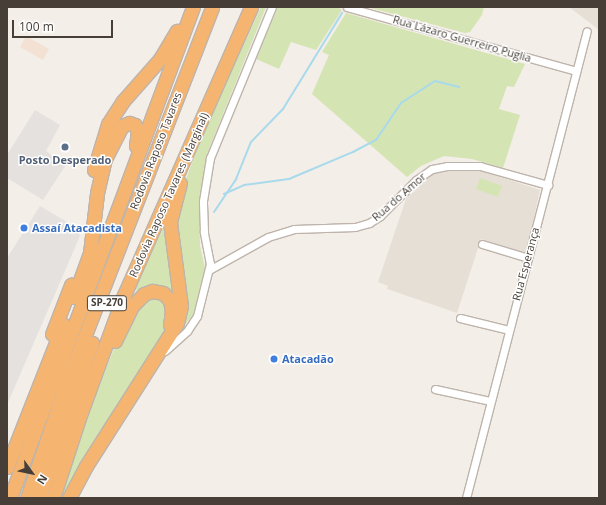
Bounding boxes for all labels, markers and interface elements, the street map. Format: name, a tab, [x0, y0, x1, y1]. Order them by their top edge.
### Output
scale bar	[14, 12, 115, 38]
street label: Rua Lázaro Guerreiro Puglia	[391, 13, 533, 65]
text: 100 m	[19, 18, 54, 35]
street label: Rodovia Raposo Tavares	[128, 90, 184, 212]
street label: Rodovia Raposo Tavares (Marginal)	[127, 111, 211, 279]
marker: Posto Desperado	[60, 142, 70, 152]
place label: Posto Desperado	[19, 153, 111, 167]
street label: Rua do Amor	[369, 170, 429, 224]
place label: Assaí Atacadista	[32, 221, 122, 235]
marker: Assaí Atacadista	[19, 223, 29, 233]
street label: Rua Esperança	[510, 226, 542, 302]
road number: SP-270	[86, 295, 128, 311]
place label: Atacadão	[282, 352, 334, 366]
marker: Atacadão	[269, 354, 279, 364]
north arrow	[12, 453, 52, 493]
text: N	[34, 472, 51, 488]

